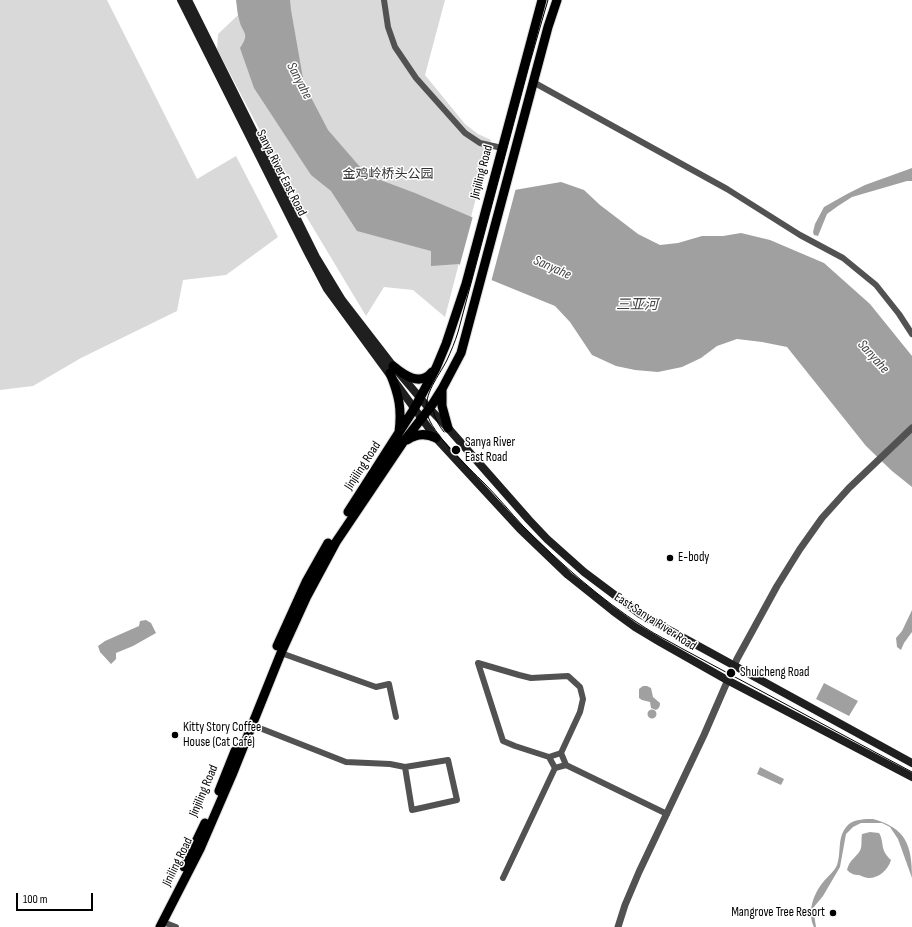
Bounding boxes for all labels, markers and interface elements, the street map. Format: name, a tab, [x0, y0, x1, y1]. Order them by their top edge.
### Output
water label: Sanyahe	[282, 60, 316, 102]
street label: Sanya River East Road	[253, 127, 309, 219]
street label: Jinjiling Road	[467, 143, 497, 201]
park label: 金鸡岭桥头公园	[343, 167, 433, 183]
water label: Sanyahe	[531, 252, 573, 284]
water label: 三亚河	[616, 297, 658, 313]
water label: Sanyahe	[854, 337, 892, 377]
place label: Sanya River East Road	[465, 435, 515, 466]
street label: Jinjiling Road	[341, 439, 385, 493]
marker: Sanya River East Road	[450, 444, 462, 456]
place label: E-body	[678, 550, 709, 566]
marker: E-body	[665, 553, 675, 563]
street label: East Sanya River Road	[611, 590, 699, 654]
place label: Shuicheng Road	[740, 665, 809, 681]
marker: Shuicheng Road	[725, 667, 737, 679]
place label: Kitty Story Coffee House (Cat Café)	[183, 720, 261, 751]
marker: Kitty Story Coffee House (Cat Café)	[170, 730, 180, 740]
street label: Jinjiling Road	[186, 763, 222, 819]
street label: Jiniling Road	[159, 835, 197, 889]
scale bar	[18, 885, 95, 911]
text: 100 m	[23, 892, 48, 907]
place label: Mangrove Tree Resort	[731, 905, 825, 921]
marker: Mangrove Tree Resort	[828, 908, 838, 918]

